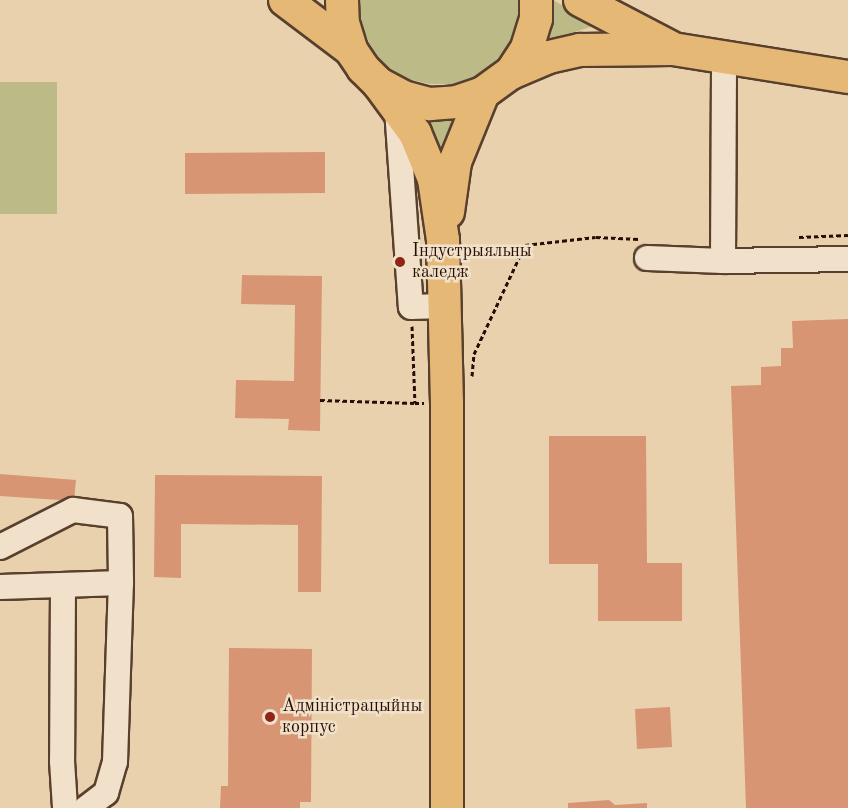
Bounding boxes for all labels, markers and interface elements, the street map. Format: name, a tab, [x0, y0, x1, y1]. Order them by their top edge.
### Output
place label: Індустрыяльны каледж	[412, 241, 532, 284]
marker: Індустрыяльны каледж	[393, 255, 407, 269]
place label: Адміністрацыйны корпус	[282, 696, 422, 738]
marker: Адміністрацыйны корпус	[263, 710, 277, 724]

